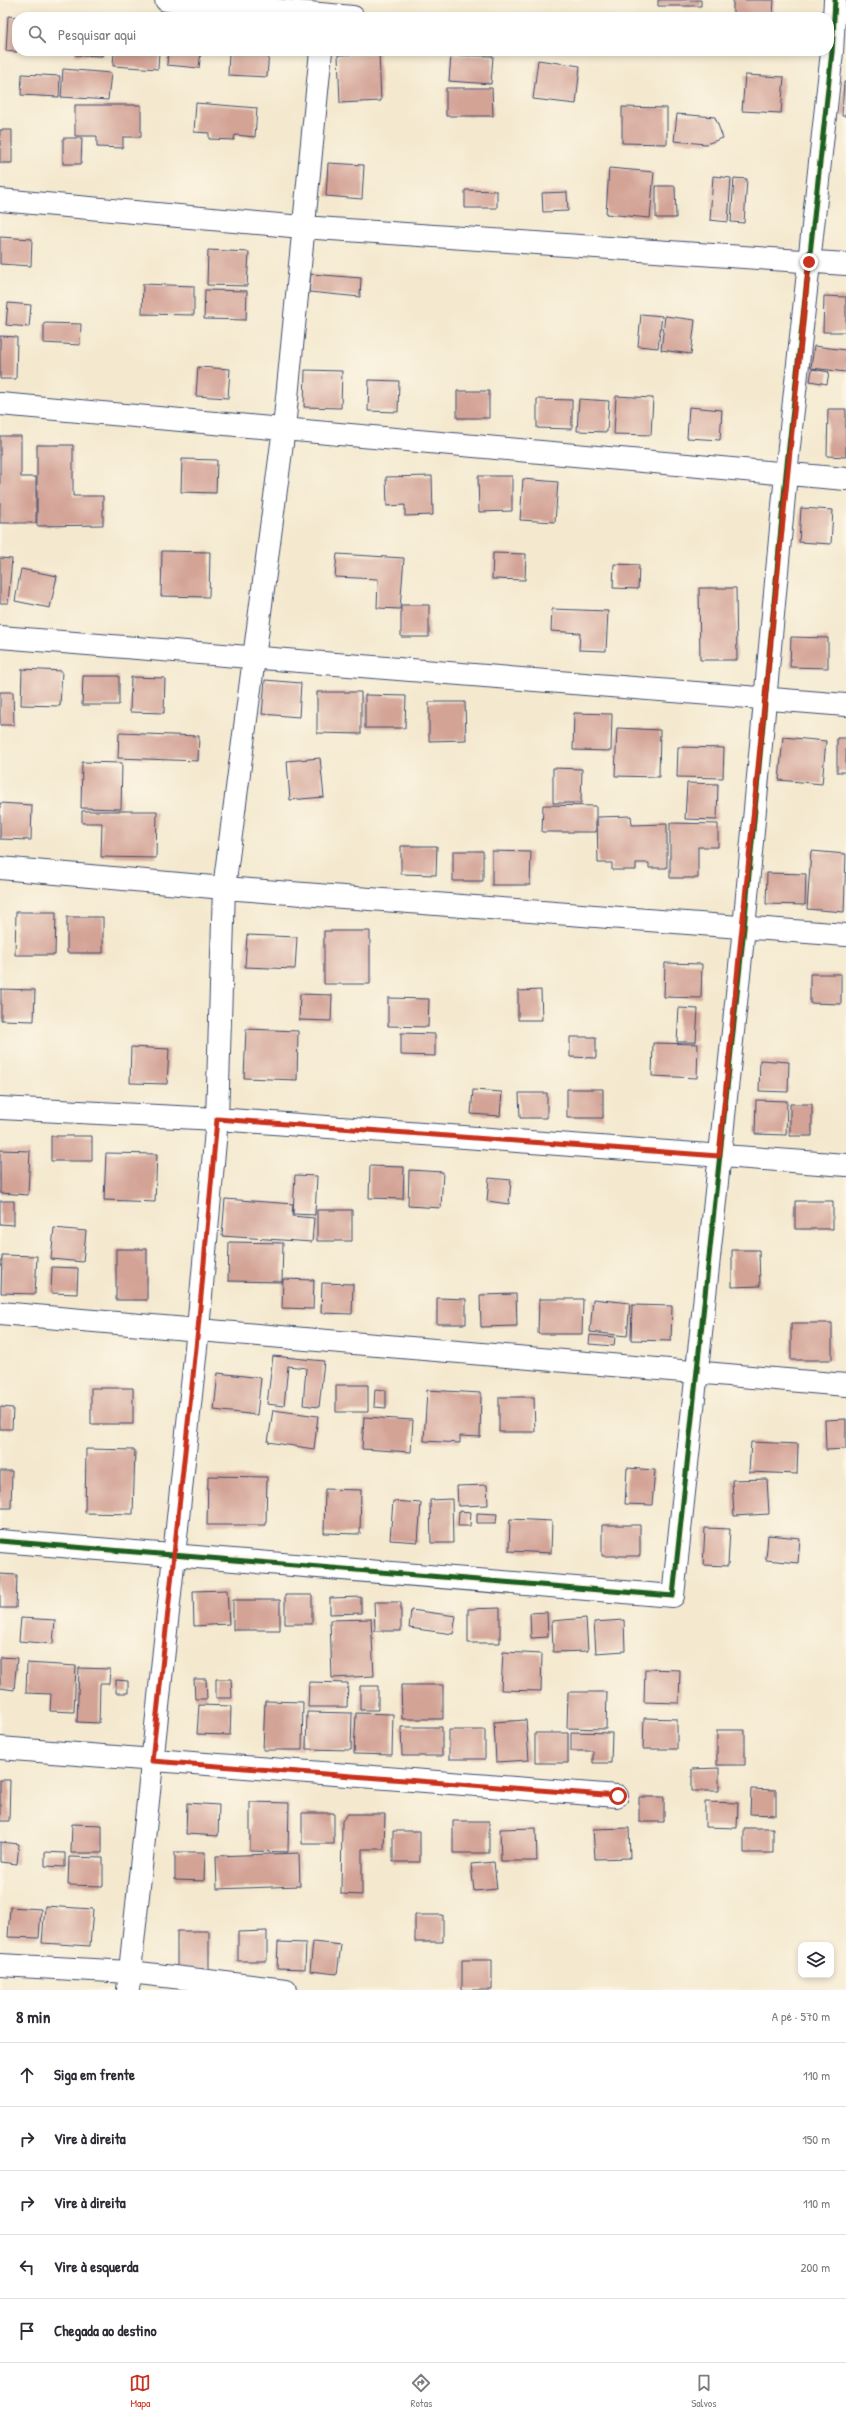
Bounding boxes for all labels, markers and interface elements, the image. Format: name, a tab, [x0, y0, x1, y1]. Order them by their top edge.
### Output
search box	[12, 12, 834, 56]
icon: search	[26, 23, 48, 45]
text: Pesquisar aqui	[58, 24, 136, 45]
route end	[800, 253, 818, 271]
route start	[609, 1787, 627, 1805]
map controls	[798, 1942, 834, 1978]
button: layers	[798, 1942, 834, 1978]
text: 8 min	[16, 2005, 50, 2028]
text: A pé · 570 m	[772, 2007, 830, 2025]
icon: ahead	[16, 2064, 38, 2086]
text: Siga em frente	[54, 2064, 135, 2085]
text: 110 m	[803, 2066, 830, 2084]
icon: right	[16, 2128, 38, 2150]
text: Vire à direita	[54, 2128, 126, 2149]
text: 150 m	[802, 2130, 830, 2148]
icon: right	[16, 2192, 38, 2214]
text: Vire à direita	[54, 2192, 126, 2213]
text: 110 m	[803, 2194, 830, 2212]
icon: left	[16, 2256, 38, 2278]
text: Vire à esquerda	[54, 2256, 138, 2277]
text: 200 m	[800, 2258, 830, 2276]
icon: arrive	[16, 2320, 38, 2342]
text: Chegada ao destino	[54, 2320, 157, 2341]
tab: Mapa	[129, 2372, 151, 2410]
tab: Rotas	[410, 2372, 432, 2410]
tab: Salvos	[691, 2372, 717, 2410]

